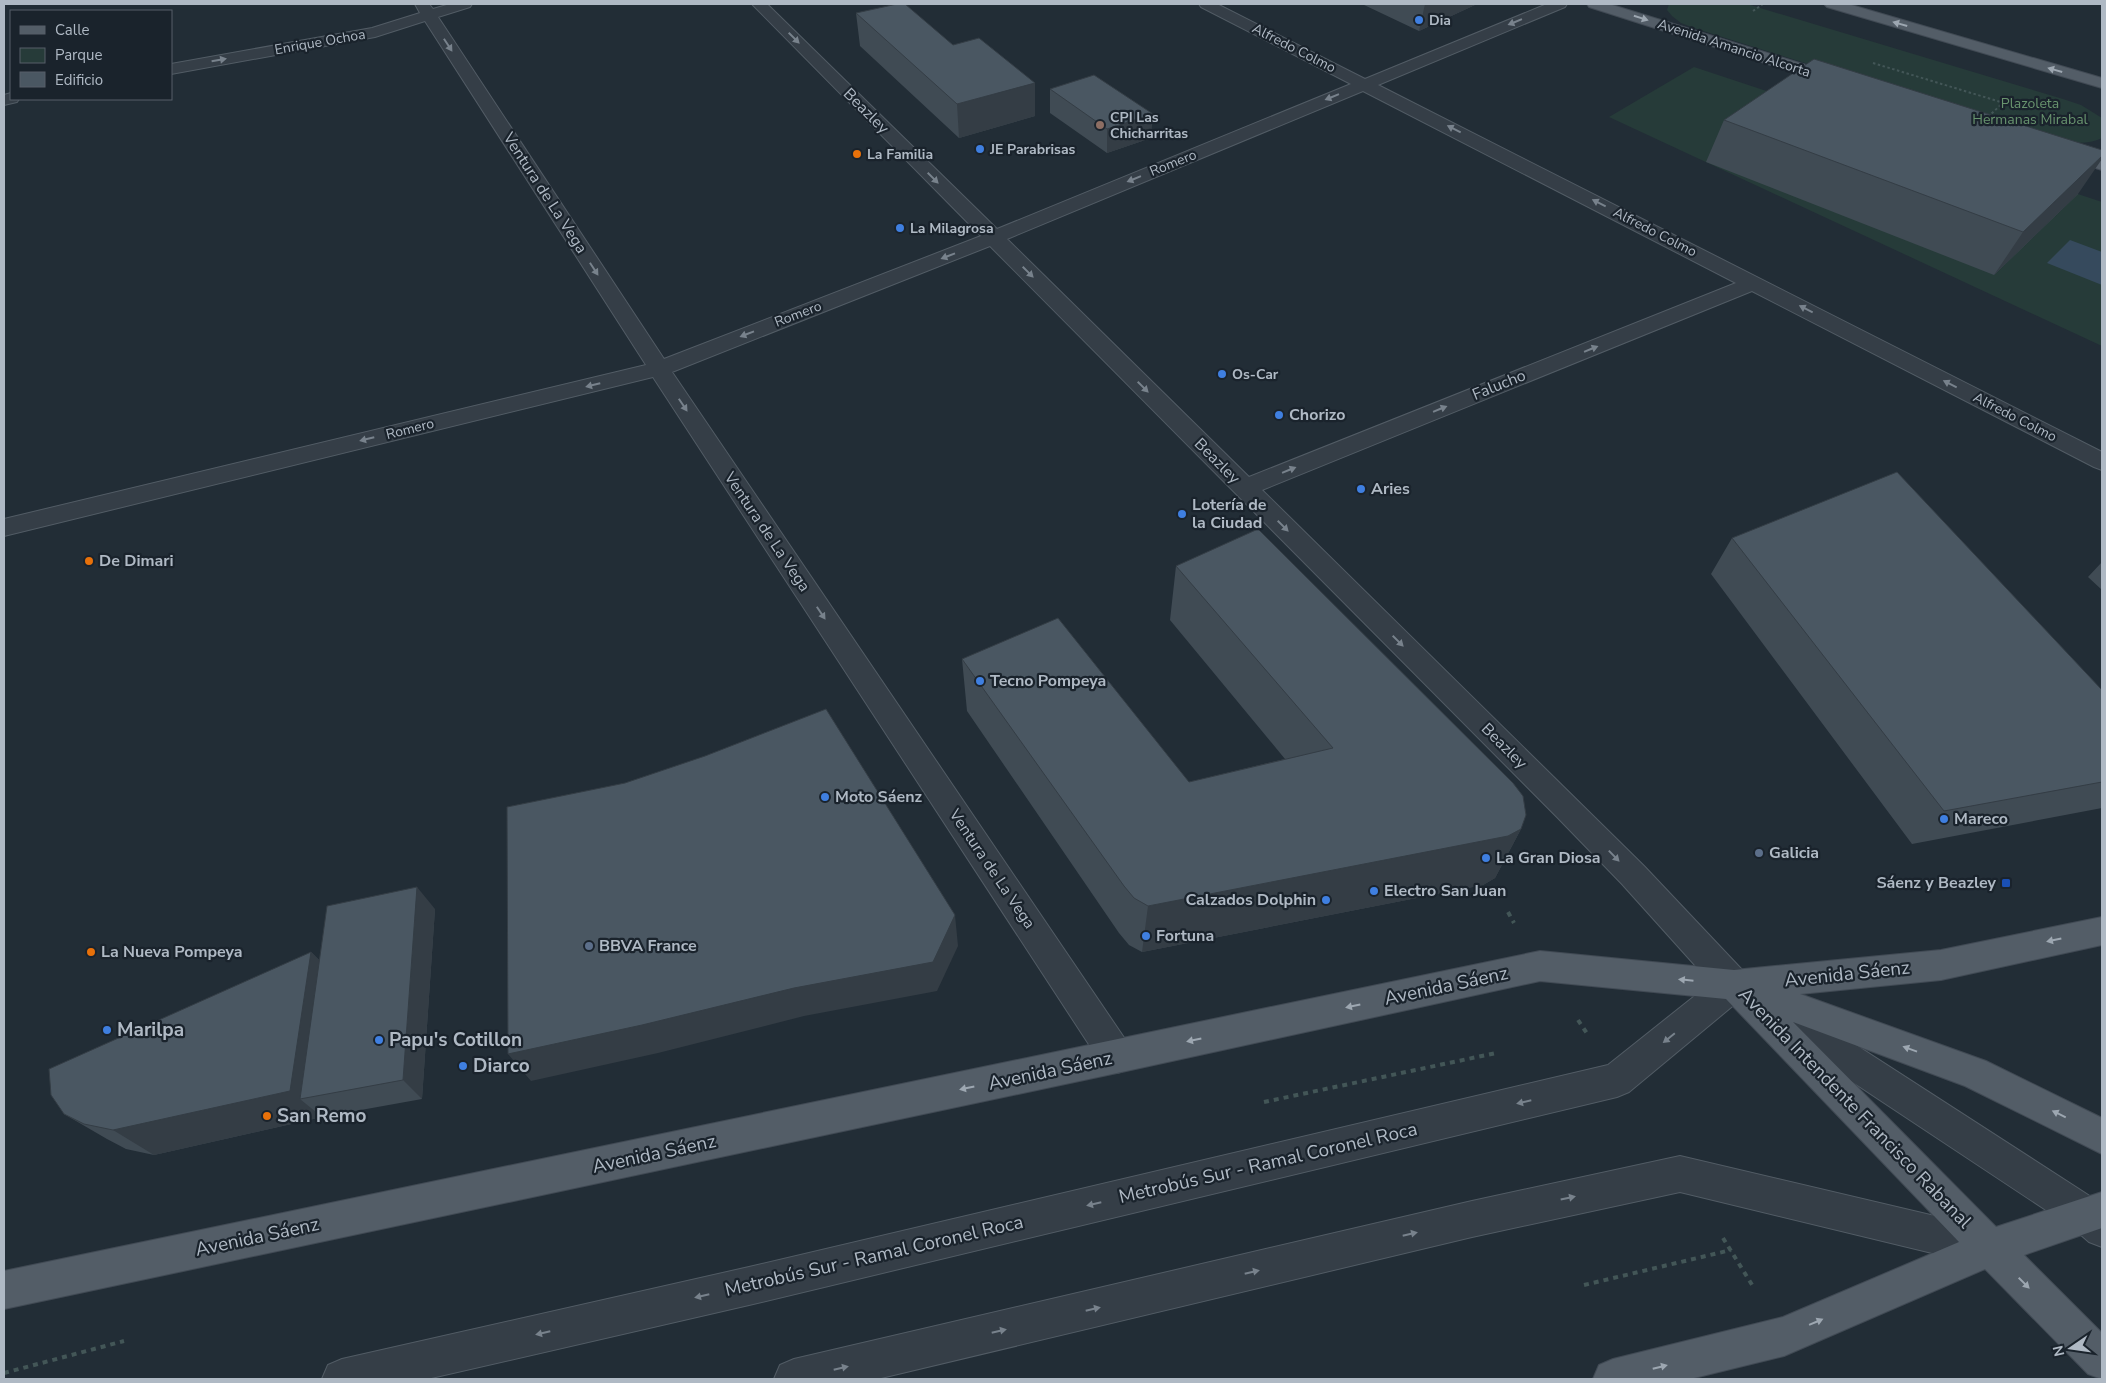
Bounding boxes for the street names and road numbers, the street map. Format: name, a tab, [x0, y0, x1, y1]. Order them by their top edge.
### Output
street label: Avenida Amancio Alcorta	[1655, 14, 1813, 82]
street label: Alfredo Colmo	[1249, 19, 1339, 77]
street label: Enrique Ochoa	[273, 25, 367, 59]
street label: Beazley	[838, 83, 894, 139]
street label: Ventura de La Vega	[497, 127, 592, 258]
street label: Romero	[1147, 145, 1200, 181]
street label: Alfredo Colmo	[1610, 203, 1700, 261]
street label: Romero	[772, 296, 825, 332]
street label: Falucho	[1469, 364, 1529, 406]
street label: Alfredo Colmo	[1970, 388, 2060, 446]
street label: Romero	[384, 414, 436, 444]
street label: Beazley	[1189, 433, 1245, 489]
street label: Ventura de La Vega	[718, 467, 815, 596]
street label: Beazley	[1476, 718, 1532, 774]
street label: Ventura de La Vega	[943, 804, 1040, 933]
street label: Avenida Sáenz	[1783, 954, 1911, 994]
street label: Avenida Sáenz	[1382, 960, 1510, 1012]
street label: Avenida Intendente Francisco Rabanal	[1733, 982, 1978, 1234]
street label: Avenida Sáenz	[986, 1045, 1114, 1097]
street label: Metrobús Sur - Ramal Coronel Roca	[1116, 1116, 1420, 1210]
street label: Avenida Sáenz	[590, 1128, 718, 1180]
street label: Metrobús Sur - Ramal Coronel Roca	[722, 1209, 1026, 1303]
street label: Avenida Sáenz	[193, 1211, 321, 1263]

